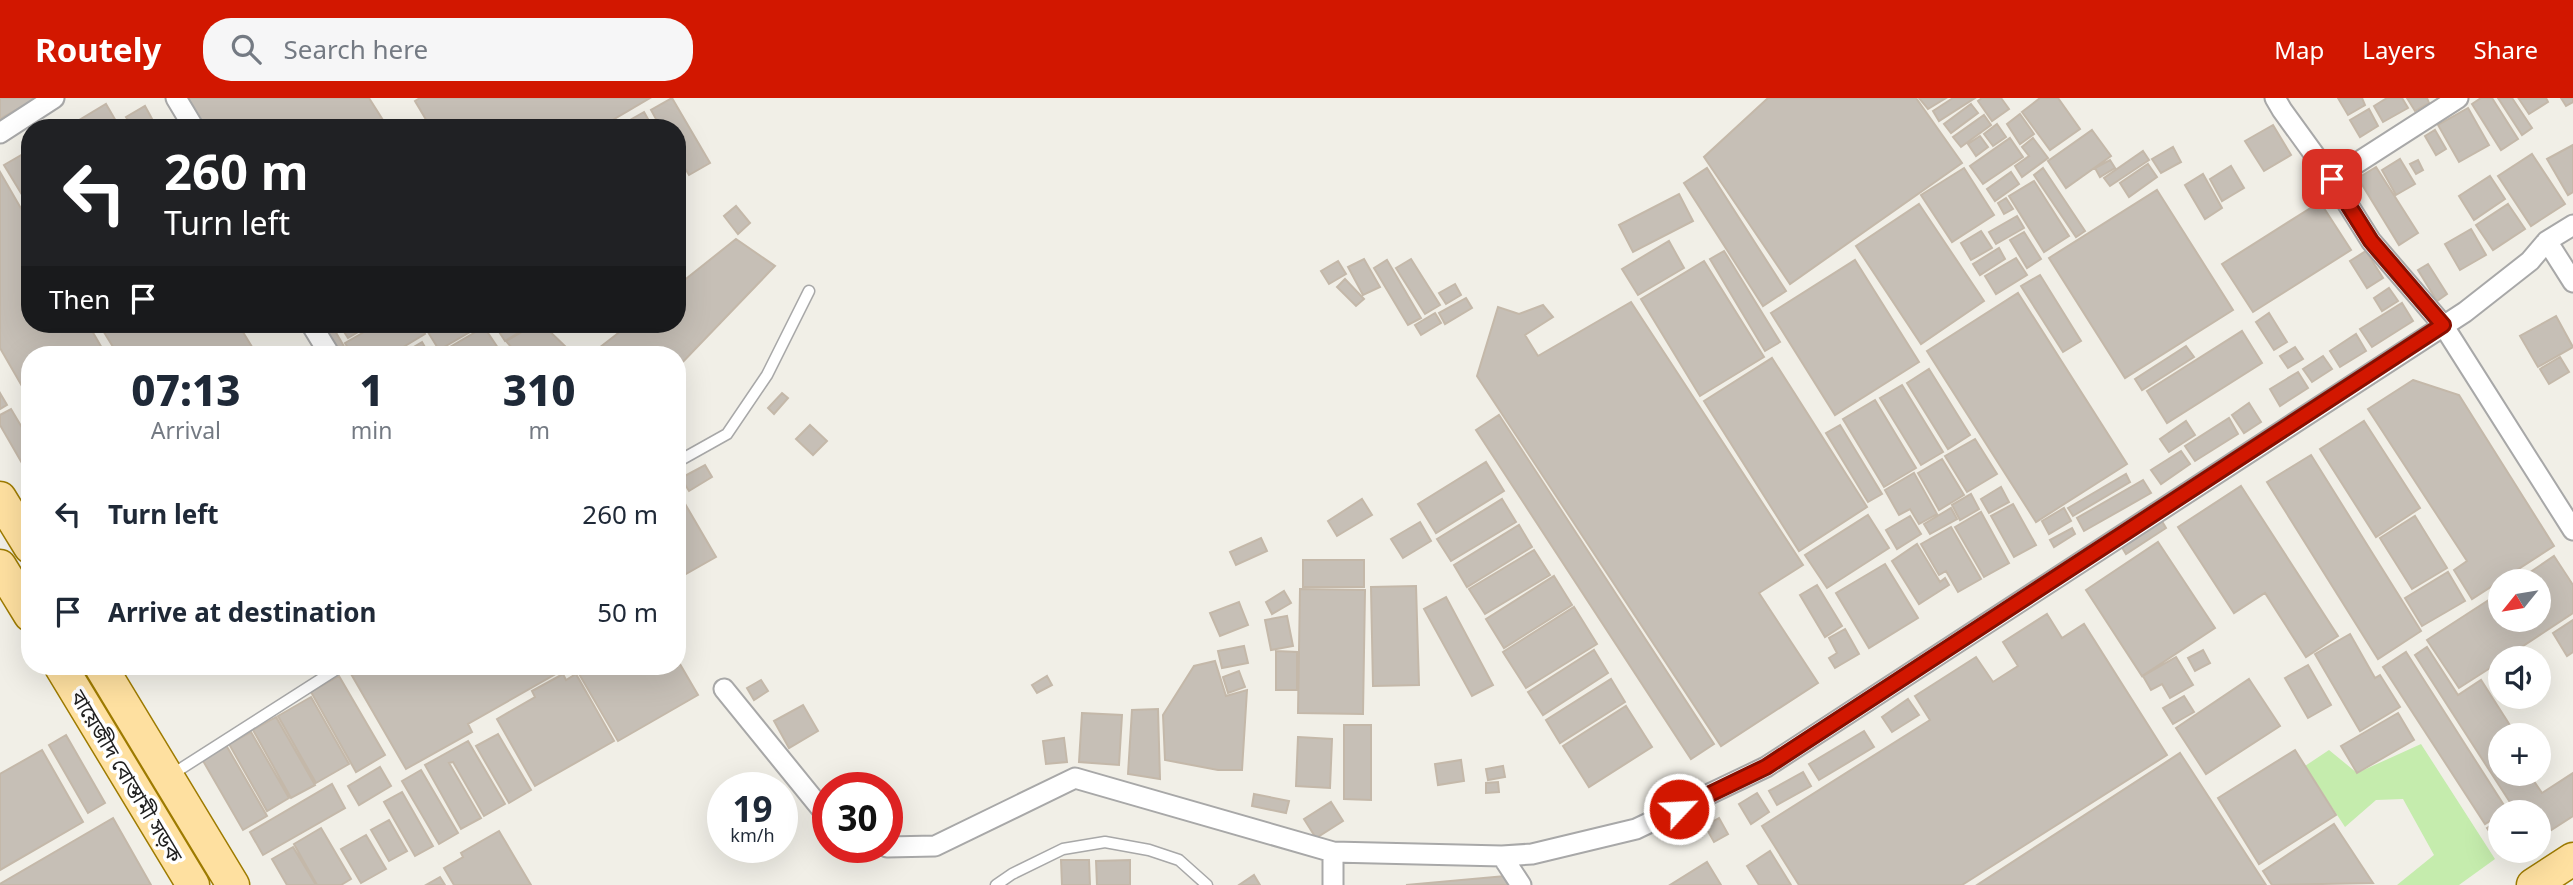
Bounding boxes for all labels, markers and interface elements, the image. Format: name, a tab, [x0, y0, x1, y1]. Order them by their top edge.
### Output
search box	[203, 18, 693, 81]
text: Routely	[35, 27, 161, 72]
icon: search	[227, 30, 265, 68]
text: Search here	[283, 31, 428, 67]
text: Map	[2274, 33, 2324, 66]
text: Layers	[2362, 33, 2436, 66]
text: Share	[2474, 33, 2538, 66]
text: 260 m	[164, 138, 309, 204]
icon: left	[49, 147, 140, 238]
pin	[2302, 149, 2362, 209]
icon: arrive	[2313, 160, 2351, 198]
text: Turn left	[164, 201, 290, 244]
icon: arrive	[124, 280, 162, 318]
text: Then	[49, 281, 110, 317]
text: 07:13	[131, 361, 240, 418]
text: 1	[359, 361, 384, 418]
text: 310	[503, 361, 576, 418]
text: Arrival	[151, 414, 221, 446]
text: min	[351, 414, 392, 446]
text: m	[528, 414, 550, 446]
icon: left	[49, 495, 87, 533]
text: Turn left	[108, 496, 219, 532]
text: 260 m	[582, 496, 658, 532]
north arrow	[2488, 569, 2552, 632]
map controls	[2488, 569, 2551, 863]
icon: arrive	[49, 593, 87, 631]
text: Arrive at destination	[108, 594, 377, 630]
text: 50 m	[597, 594, 658, 630]
button: sound	[2488, 646, 2551, 709]
street label: বায়েজীদ বোস্তামী সড়ক	[64, 684, 190, 868]
button: +	[2488, 723, 2551, 786]
speed limit sign: 30	[812, 772, 903, 863]
position arrow	[1642, 772, 1716, 846]
text: 19	[732, 785, 773, 832]
button: −	[2488, 800, 2551, 863]
text: km/h	[730, 823, 775, 847]

